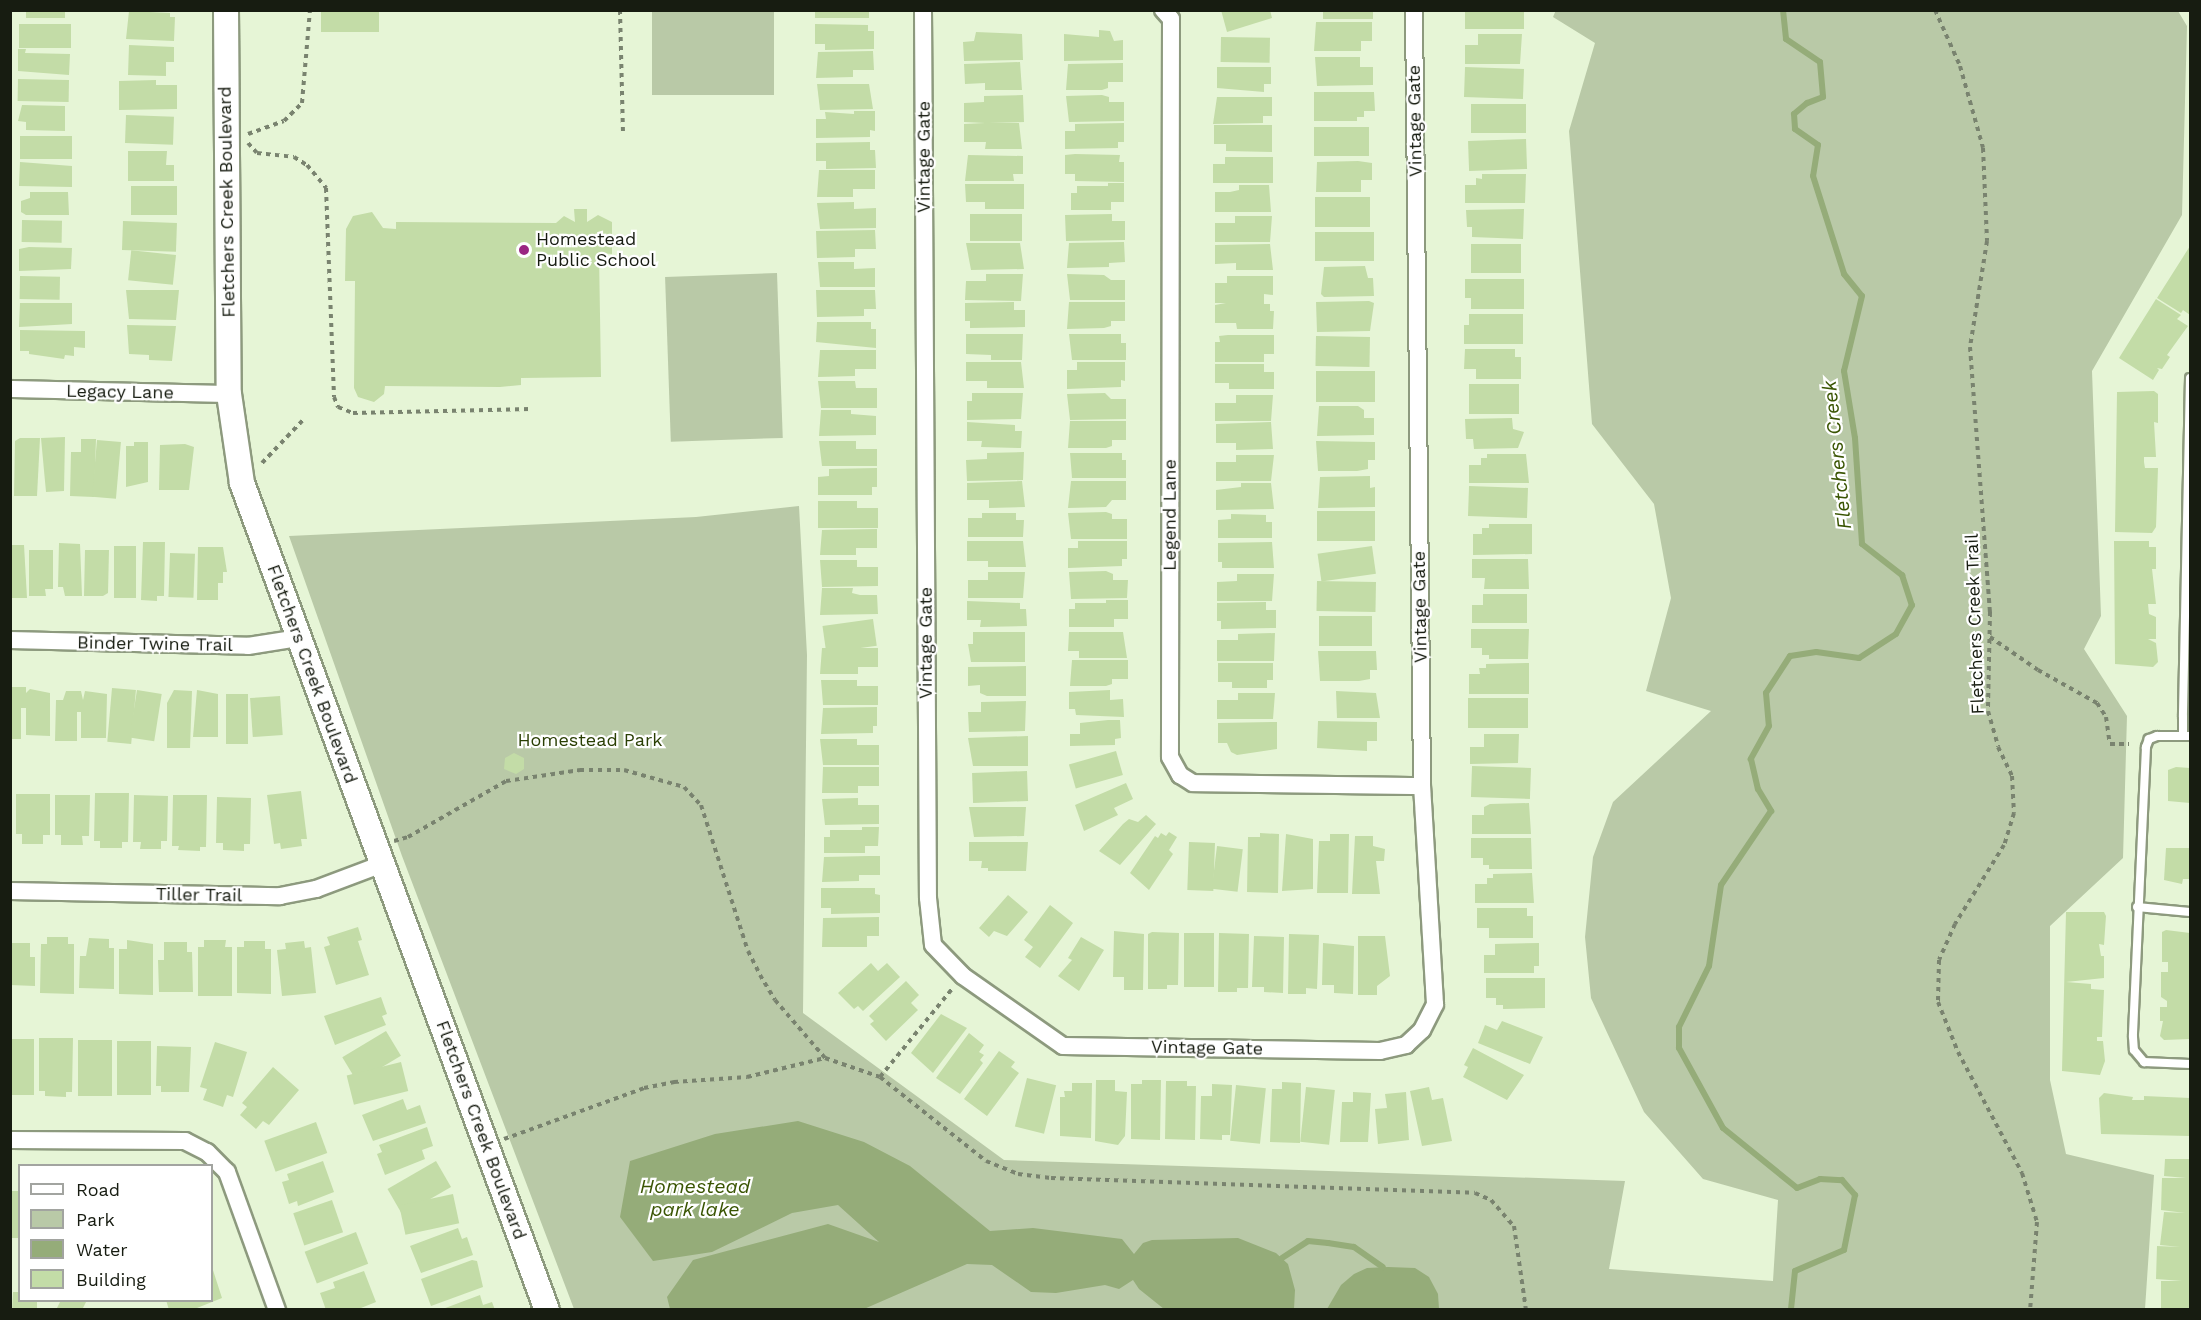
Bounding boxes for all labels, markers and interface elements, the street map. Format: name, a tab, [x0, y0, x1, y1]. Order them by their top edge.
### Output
street label: Vintage Gate	[1403, 65, 1427, 177]
street label: Fletchers Creek Boulevard	[214, 86, 240, 318]
street label: Vintage Gate	[913, 101, 935, 213]
place label: Homestead Public School	[536, 229, 656, 272]
marker: Homestead Public School	[517, 243, 531, 257]
water label: Fletchers Creek	[1817, 379, 1857, 531]
street label: Legacy Lane	[66, 380, 174, 404]
street label: Legend Lane	[1159, 459, 1181, 571]
street label: Fletchers Creek Trail	[1961, 533, 1989, 715]
street label: Vintage Gate	[1408, 551, 1432, 663]
street label: Fletchers Creek Boulevard	[262, 561, 362, 787]
street label: Vintage Gate	[915, 587, 937, 699]
street label: Binder Twine Trail	[76, 632, 234, 656]
park label: Homestead Park	[517, 729, 663, 751]
street label: Tiller Trail	[155, 883, 243, 907]
street label: Fletchers Creek Boulevard	[431, 1017, 531, 1243]
street label: Vintage Gate	[1151, 1036, 1263, 1060]
legend	[18, 1164, 213, 1302]
water label: Homestead park lake	[640, 1175, 750, 1222]
text: Road	[76, 1179, 120, 1200]
text: Park	[76, 1209, 115, 1230]
text: Water	[76, 1239, 128, 1260]
text: Building	[76, 1269, 146, 1290]

